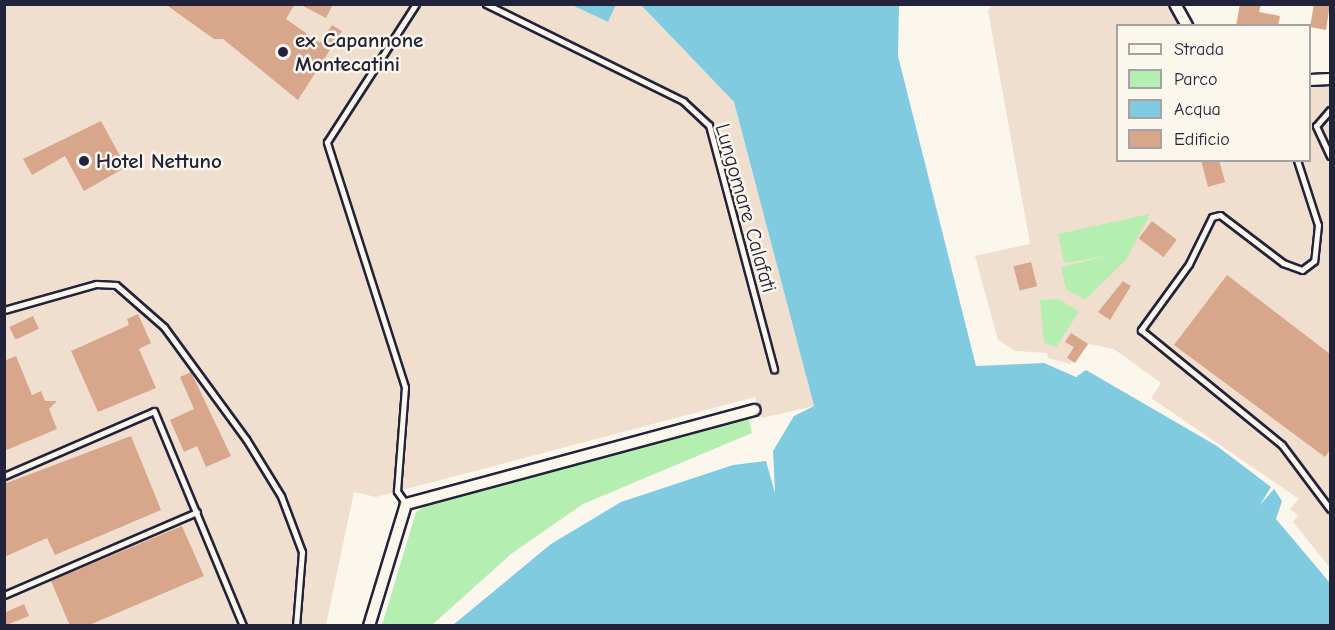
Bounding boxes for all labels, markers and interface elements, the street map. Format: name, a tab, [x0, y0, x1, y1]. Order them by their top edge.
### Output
legend	[1116, 24, 1311, 162]
place label: ex Capannone Montecatini	[295, 27, 423, 77]
text: Strada	[1174, 39, 1224, 60]
marker: ex Capannone Montecatini	[276, 45, 290, 59]
text: Parco	[1174, 69, 1217, 90]
text: Acqua	[1174, 99, 1221, 120]
street label: Lungomare Calafati	[710, 121, 782, 295]
text: Edificio	[1174, 129, 1230, 150]
place label: Hotel Nettuno	[96, 148, 222, 174]
marker: Hotel Nettuno	[77, 154, 91, 168]

